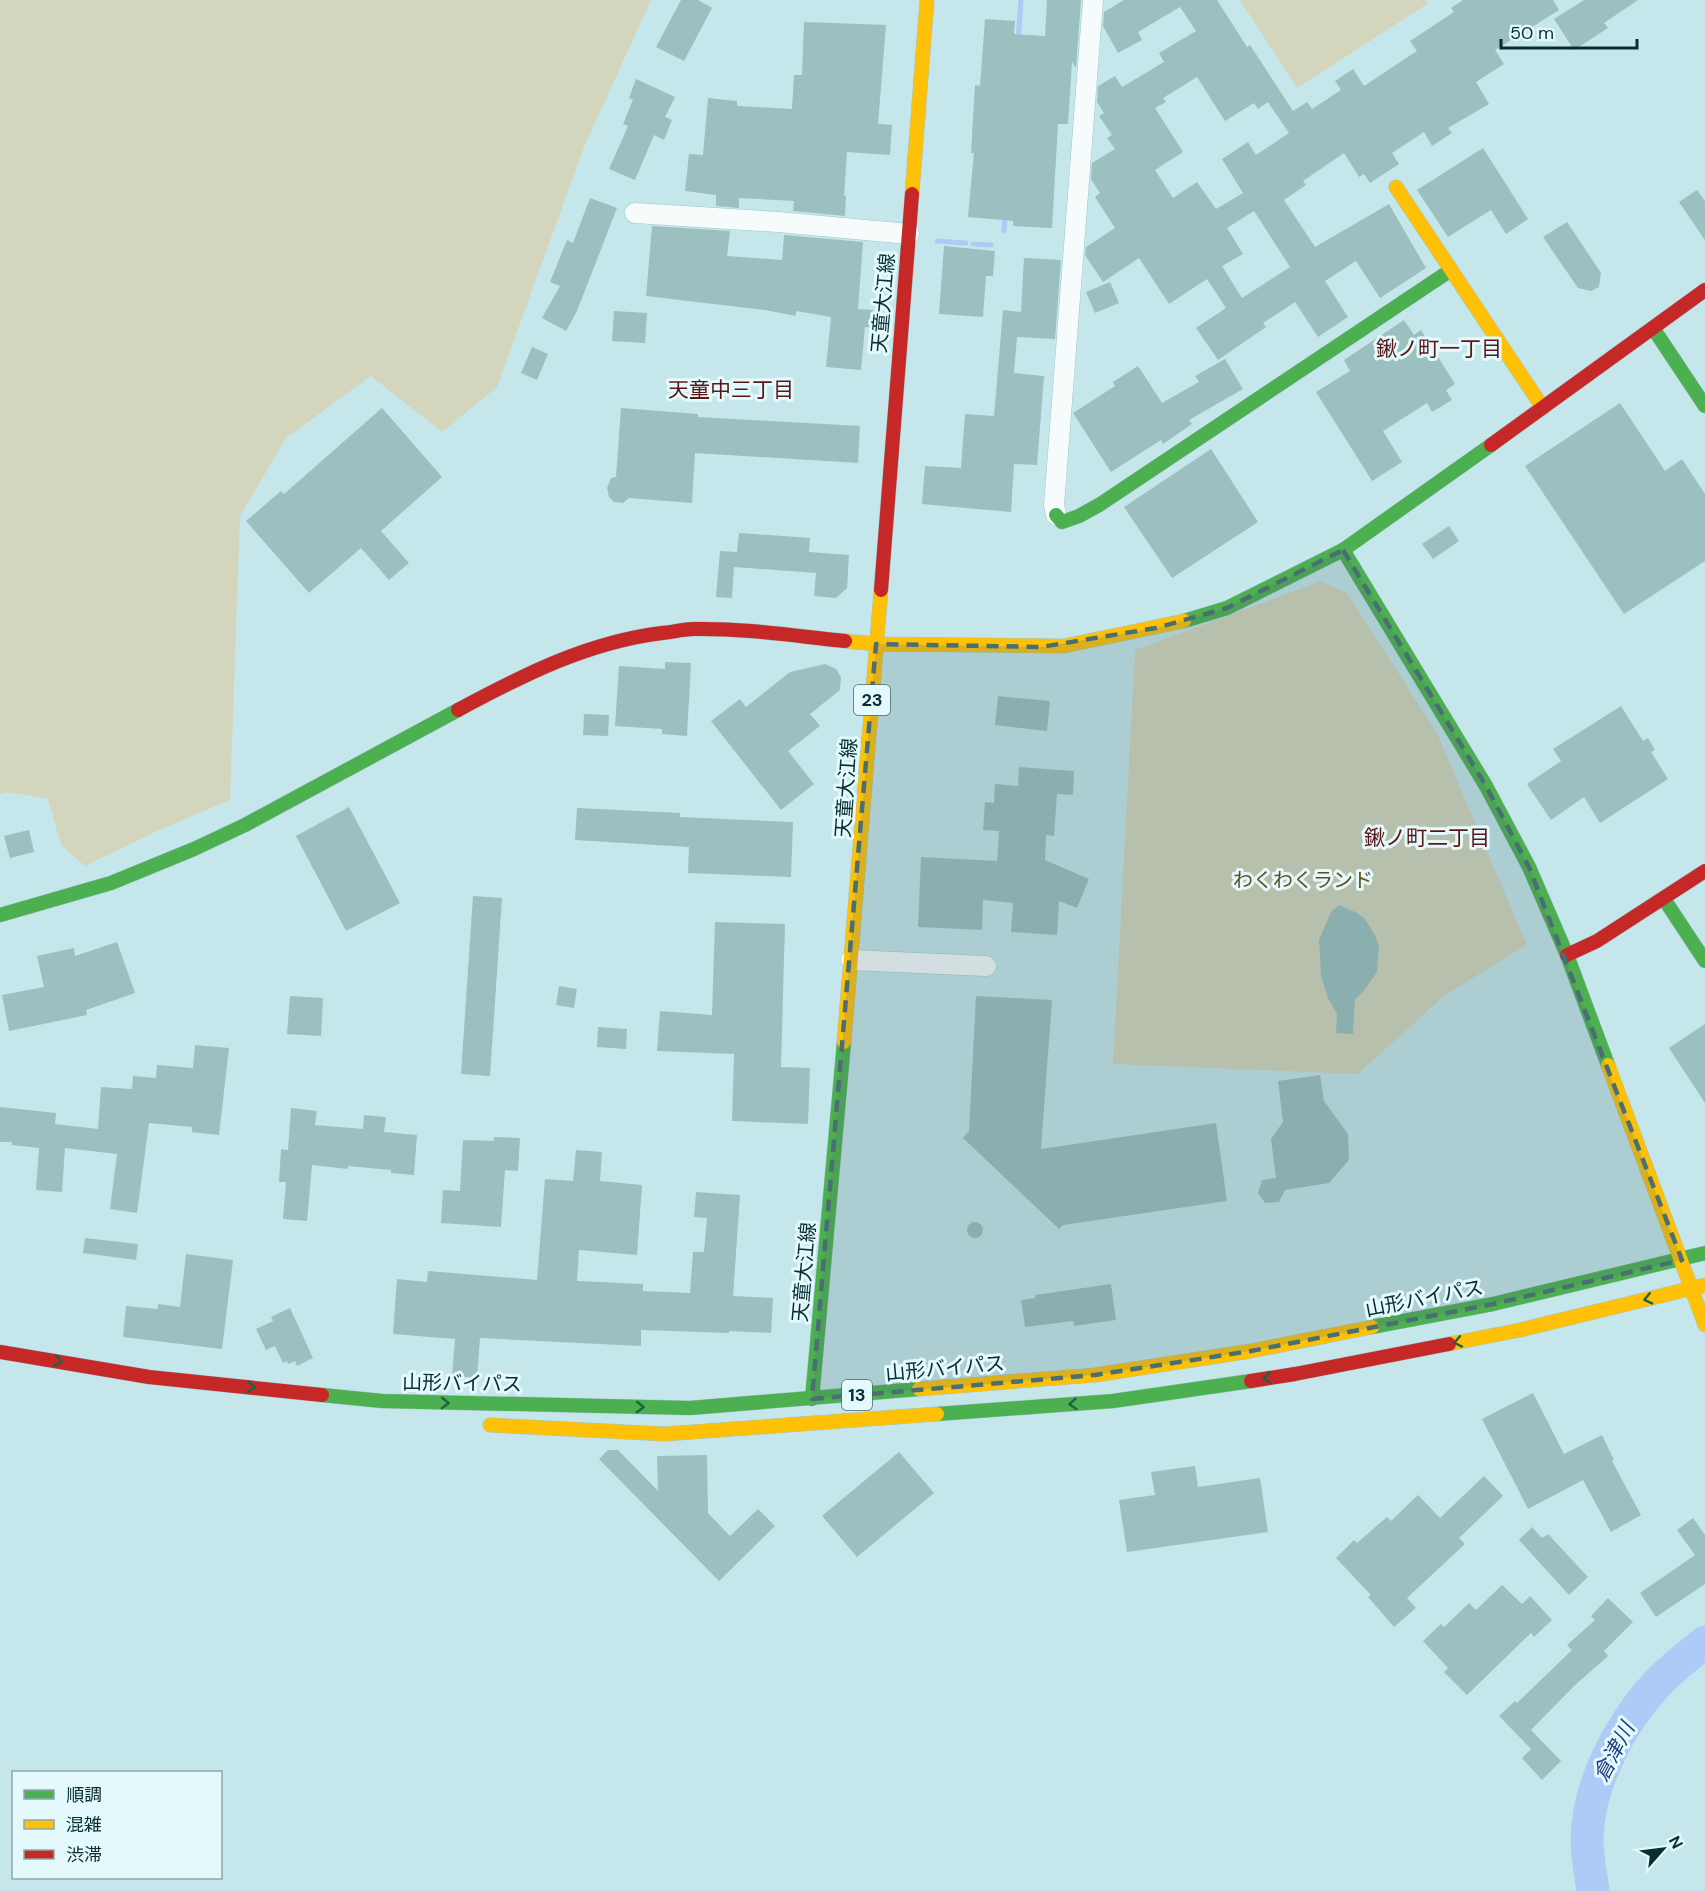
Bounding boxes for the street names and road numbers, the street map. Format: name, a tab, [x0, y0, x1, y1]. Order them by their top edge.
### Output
street label: 天童大江線	[866, 252, 900, 354]
road number: 23	[854, 685, 890, 715]
street label: 天童大江線	[830, 737, 862, 839]
street label: 天童大江線	[787, 1221, 821, 1323]
street label: 山形バイパス	[1363, 1274, 1485, 1322]
street label: 山形バイパス	[884, 1350, 1006, 1386]
street label: 山形バイパス	[402, 1369, 522, 1397]
road number: 13	[842, 1380, 872, 1410]

